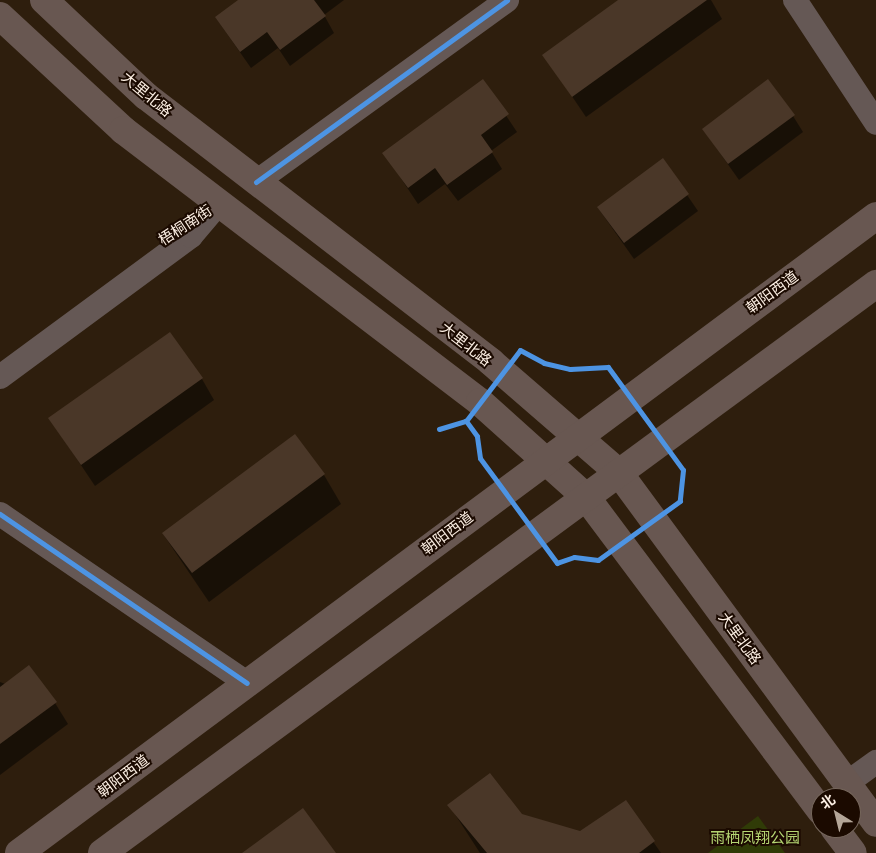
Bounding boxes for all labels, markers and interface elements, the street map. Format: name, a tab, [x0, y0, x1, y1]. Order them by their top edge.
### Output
street label: 大里北路	[118, 68, 176, 120]
street label: 梧桐南街	[155, 201, 215, 249]
street label: 朝阳西道	[742, 267, 802, 317]
street label: 大里北路	[437, 318, 495, 370]
street label: 朝阳西道	[418, 508, 476, 558]
street label: 大里北路	[715, 608, 765, 668]
street label: 朝阳西道	[94, 751, 152, 801]
north arrow	[811, 788, 861, 838]
text: 北	[817, 790, 839, 813]
park label: 雨栖凤翔公园	[710, 829, 800, 847]

